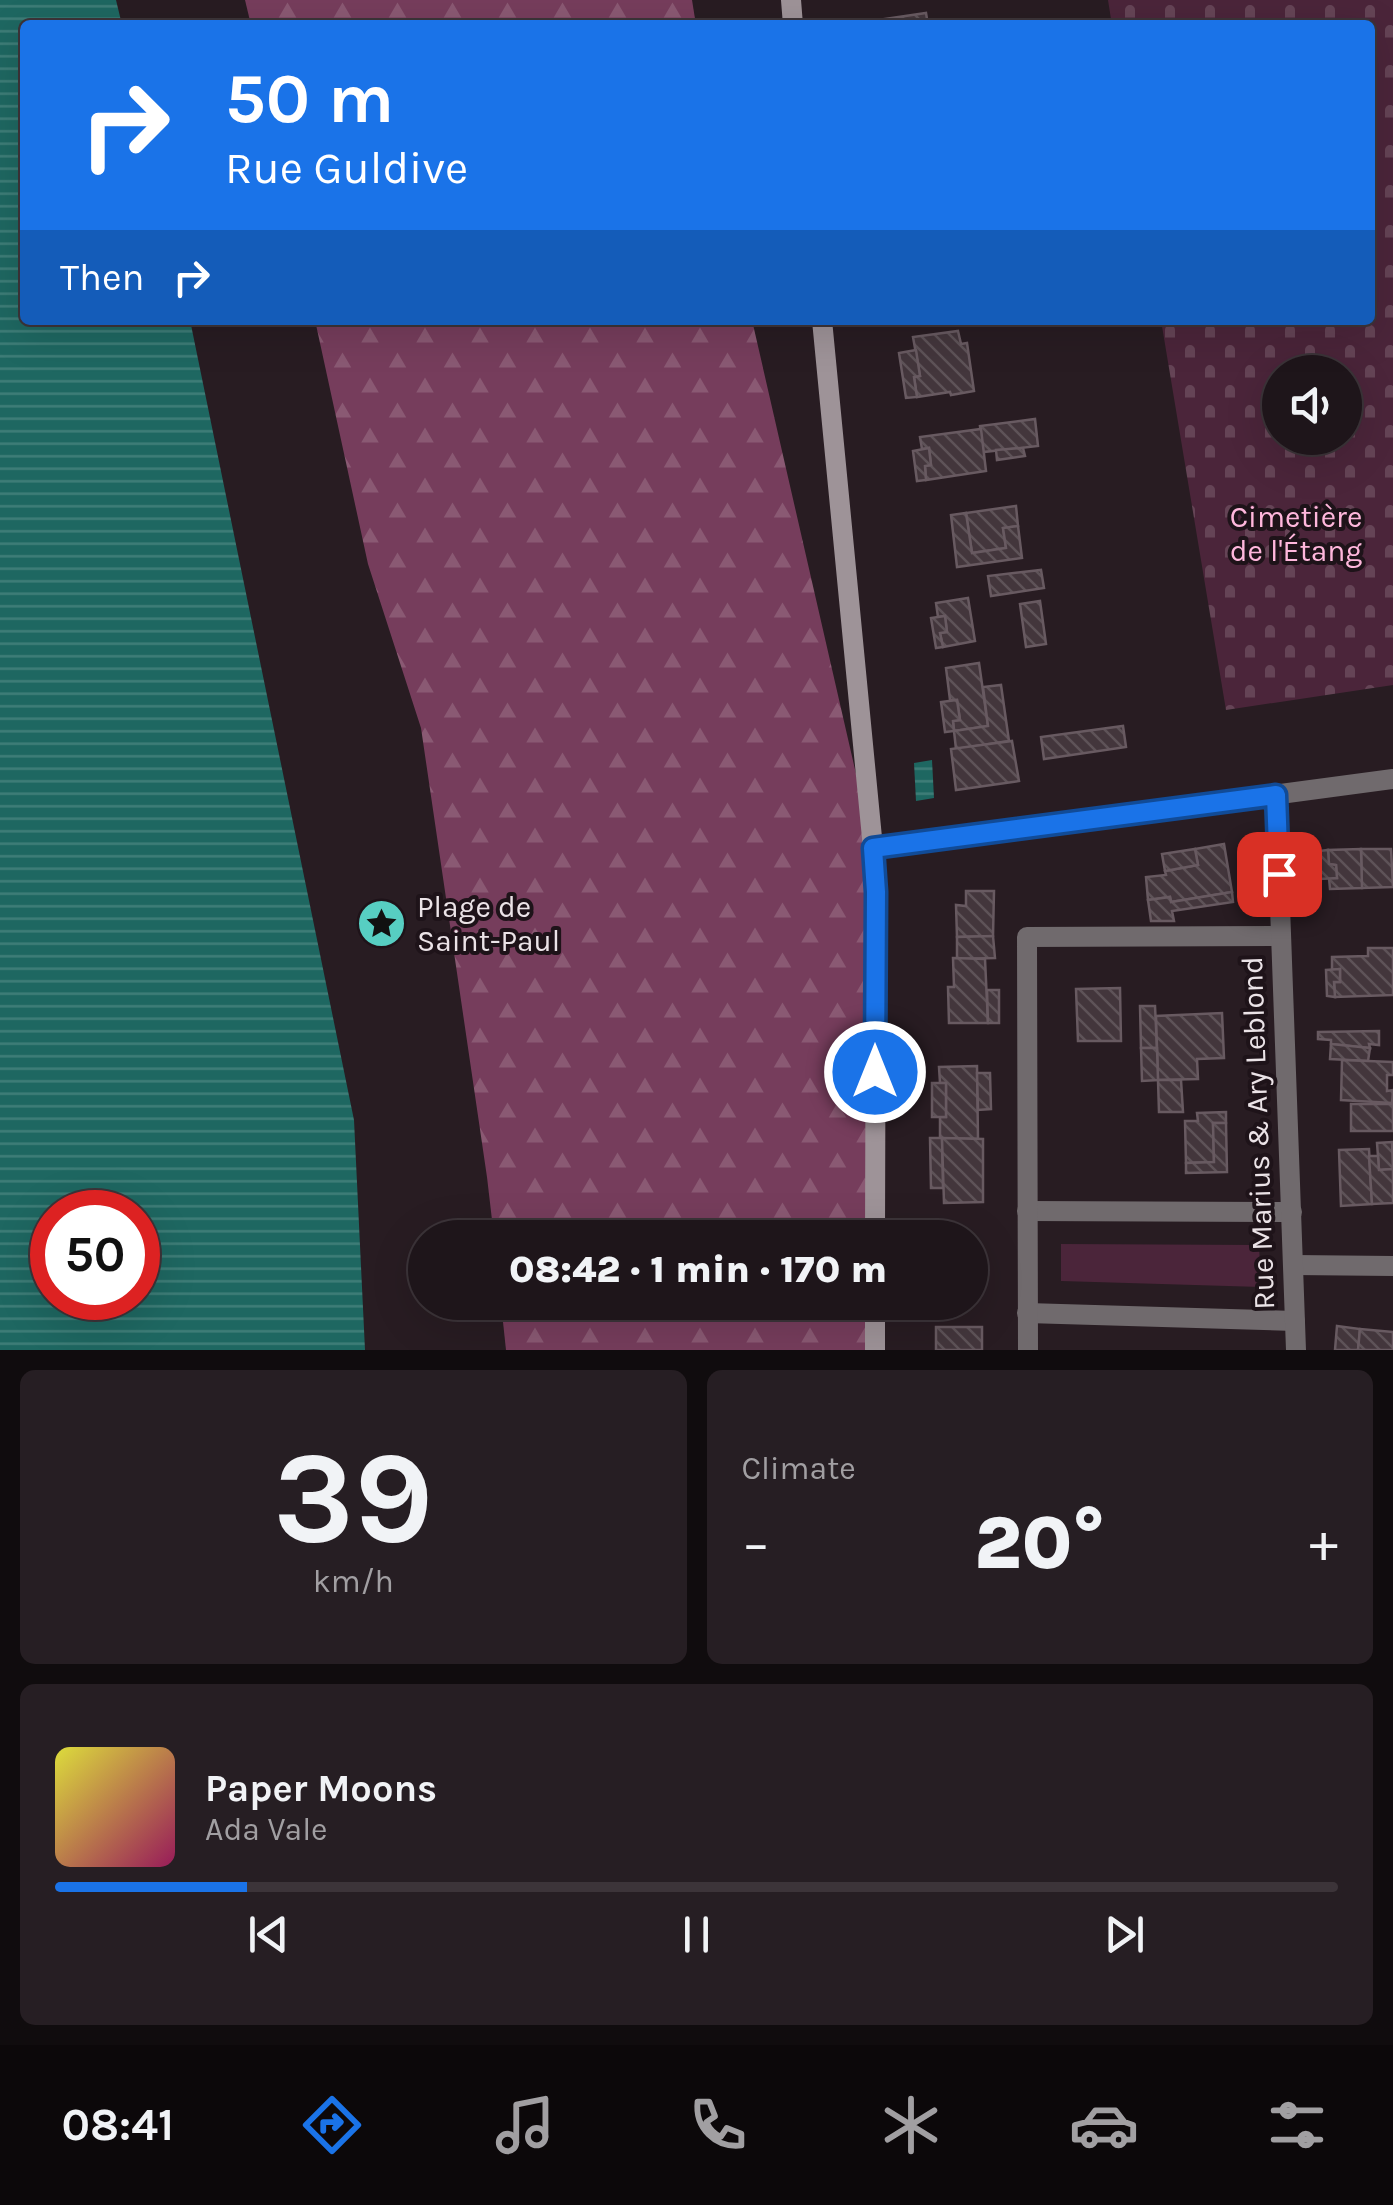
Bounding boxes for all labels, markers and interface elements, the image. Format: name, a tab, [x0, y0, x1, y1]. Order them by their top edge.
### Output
text: 50 m	[225, 58, 394, 140]
icon: right	[60, 60, 190, 190]
text: Rue Guldive	[225, 142, 468, 194]
icon: right	[164, 250, 219, 305]
text: Then	[60, 255, 144, 300]
map controls	[1262, 355, 1362, 455]
button: sound	[1262, 355, 1362, 455]
park label: Cimetière de l'Étang	[1230, 499, 1362, 569]
pin	[1237, 832, 1322, 917]
icon: arrive	[1252, 847, 1307, 902]
place label: Plage de Saint-Paul	[417, 889, 560, 959]
place icon: Plage de Saint-Paul	[356, 898, 408, 950]
street label: Rue Marius & Ary Leblond	[1234, 956, 1282, 1310]
position arrow	[823, 1020, 927, 1124]
speed limit sign: 50	[30, 1190, 160, 1320]
text: 08:42 · 1 min · 170 m	[509, 1247, 887, 1292]
text: 39	[273, 1422, 433, 1574]
text: Climate	[742, 1450, 856, 1487]
text: 20°	[974, 1499, 1105, 1587]
text: −	[742, 1511, 770, 1575]
text: +	[1309, 1511, 1338, 1575]
text: km/h	[313, 1563, 394, 1600]
text: Paper Moons	[205, 1766, 437, 1811]
text: Ada Vale	[205, 1811, 328, 1848]
icon: previous	[241, 1907, 296, 1962]
icon: pause	[669, 1907, 724, 1962]
icon: next	[1097, 1907, 1152, 1962]
icon: directions	[297, 2090, 367, 2160]
icon: music	[490, 2090, 560, 2160]
icon: phone	[683, 2090, 753, 2160]
icon: climate	[876, 2090, 946, 2160]
icon: car	[1069, 2090, 1139, 2160]
icon: filters	[1262, 2090, 1332, 2160]
text: 08:41	[61, 2099, 174, 2151]

